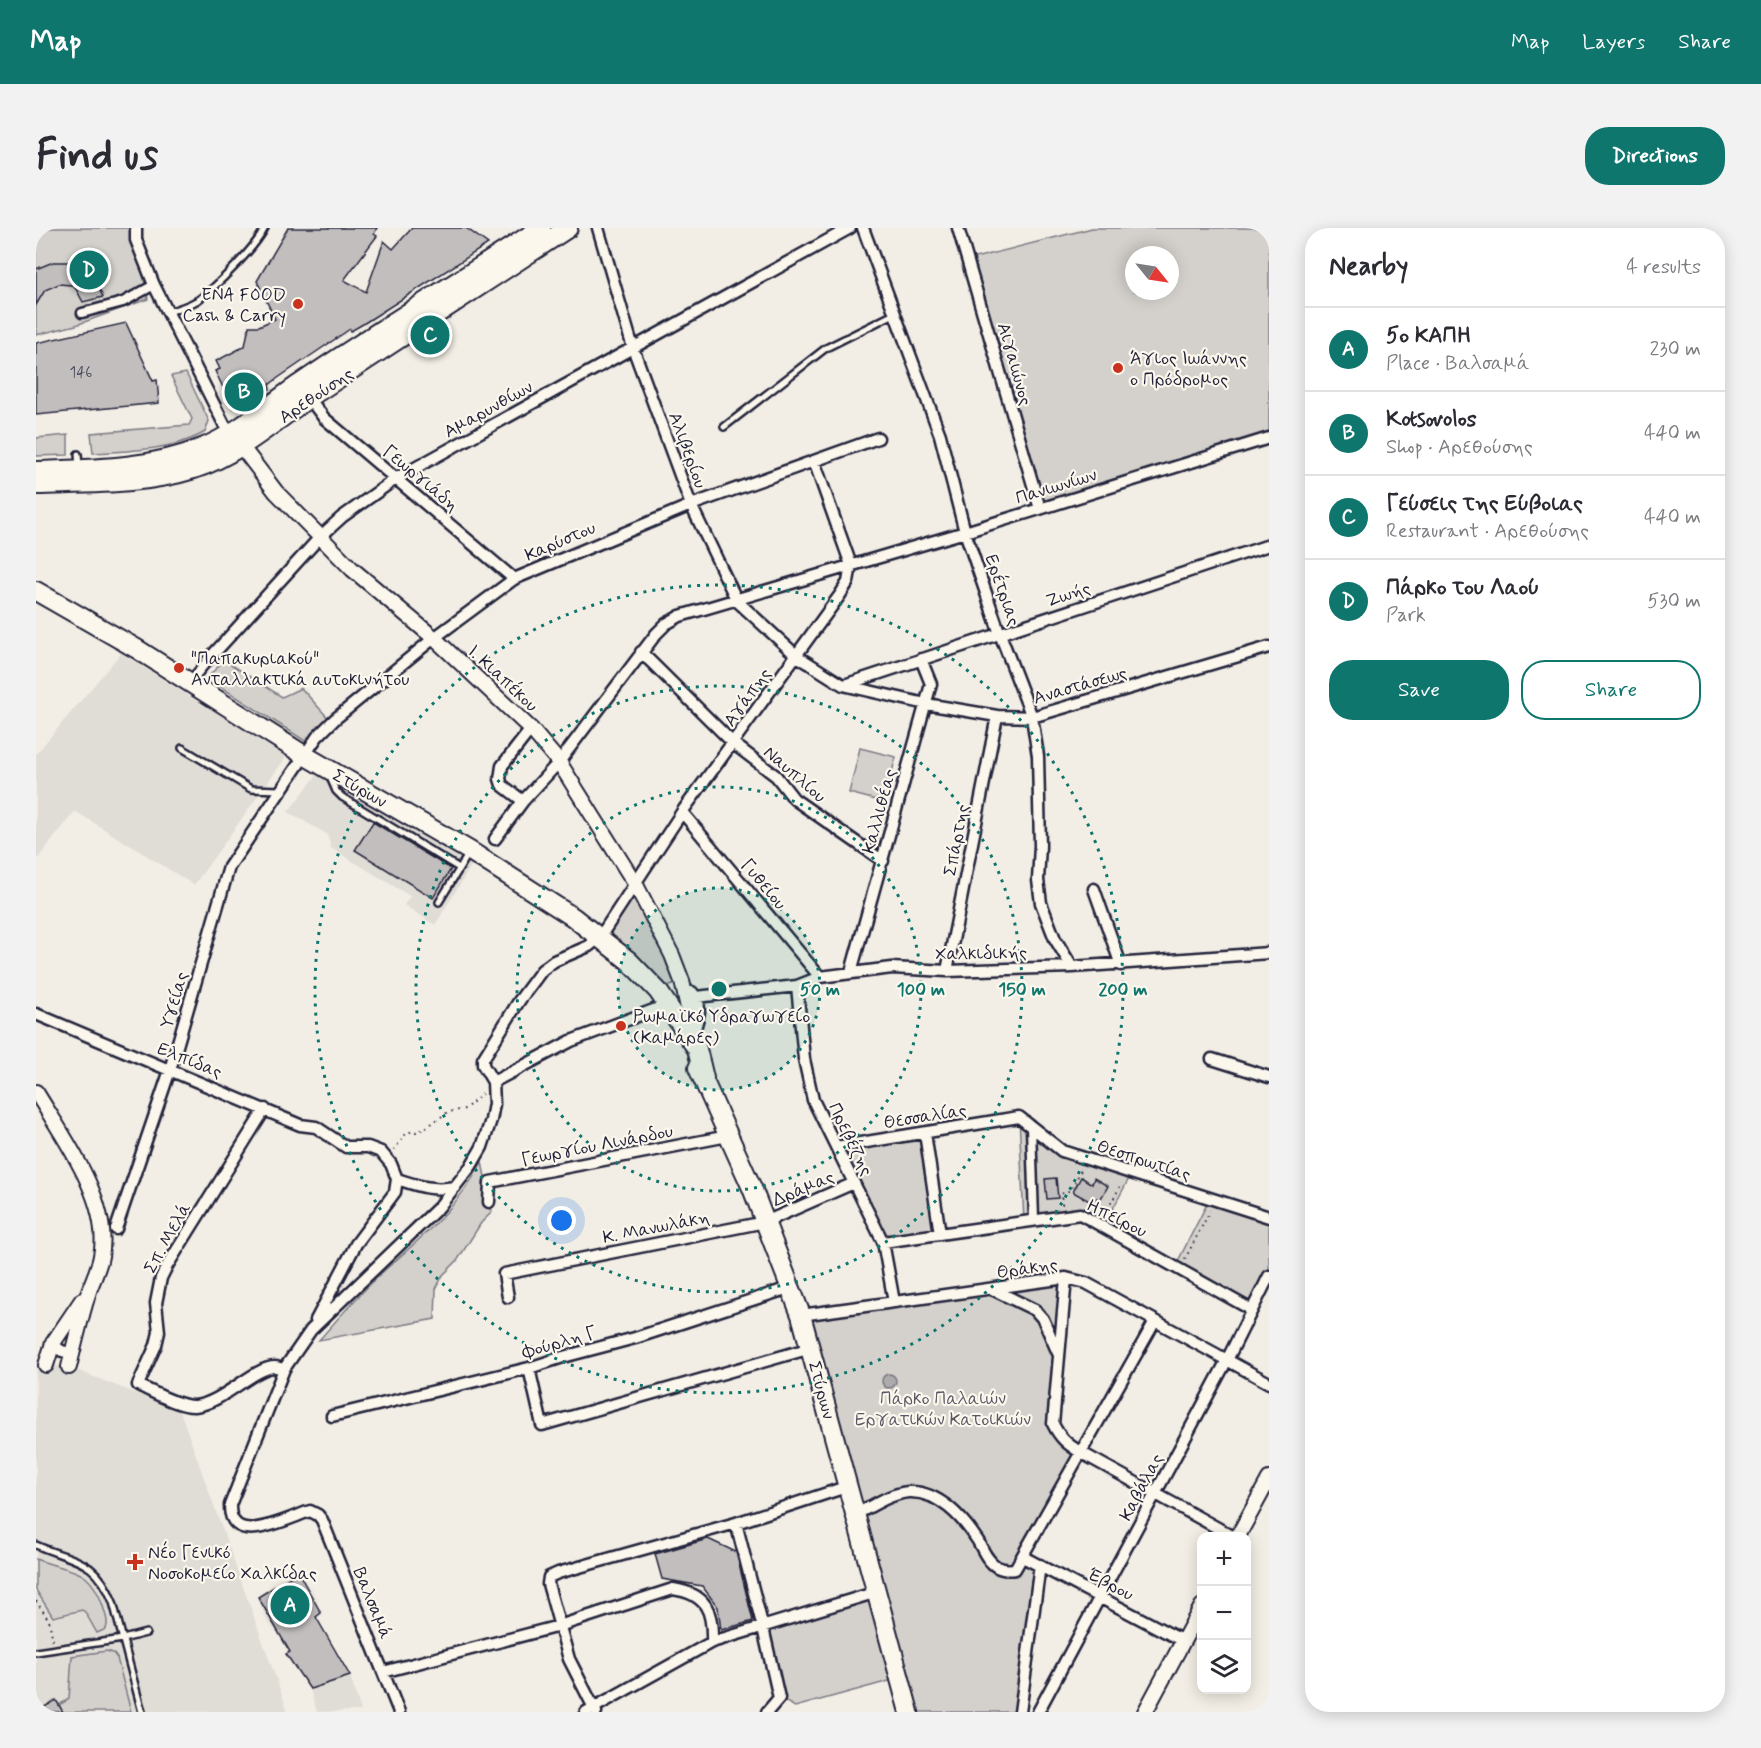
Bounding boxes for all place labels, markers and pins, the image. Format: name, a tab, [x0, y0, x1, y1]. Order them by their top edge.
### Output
pin: D	[70, 248, 108, 292]
place label: ENA FOOD Cash & Carry	[182, 283, 286, 328]
marker: ENA FOOD Cash & Carry	[291, 297, 305, 311]
pin: C	[410, 312, 450, 358]
place label: Άγιος Ιωάννης ο Πρόδρομος	[1130, 347, 1247, 392]
marker: Άγιος Ιωάννης ο Πρόδρομος	[1111, 361, 1125, 375]
pin: B	[224, 370, 264, 414]
place label: "Παπακυριακού" Ανταλλακτικά αυτοκινήτου	[191, 647, 409, 692]
marker: "Παπακυριακού" Ανταλλακτικά αυτοκινήτου	[172, 661, 186, 675]
centre of rings	[709, 979, 729, 999]
place label: Ρωμαϊκό Υδραγωγείο (Καμάρες)	[633, 1005, 810, 1050]
marker: Ρωμαϊκό Υδραγωγείο (Καμάρες)	[614, 1019, 628, 1033]
place label: Νέο Γενικό Νοσοκομείο Χαλκίδας	[148, 1540, 317, 1586]
marker: Νέο Γενικό Νοσοκομείο Χαλκίδας	[126, 1553, 144, 1571]
pin: A	[270, 1582, 310, 1628]

